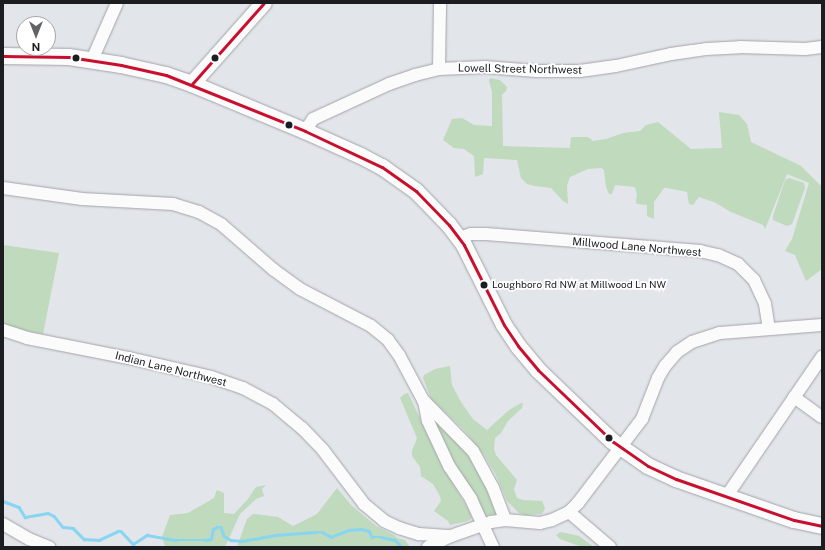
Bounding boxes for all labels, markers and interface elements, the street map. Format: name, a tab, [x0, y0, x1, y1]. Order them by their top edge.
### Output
north arrow	[16, 16, 56, 56]
text: N	[32, 41, 40, 53]
unlabelled marker	[71, 53, 81, 63]
unlabelled marker	[210, 53, 220, 63]
street label: Lowell Street Northwest	[458, 61, 582, 77]
unlabelled marker	[284, 120, 294, 130]
street label: Millwood Lane Northwest	[572, 235, 702, 259]
place label: Loughboro Rd NW at Millwood Ln NW	[492, 279, 666, 291]
marker: Loughboro Rd NW at Millwood Ln NW	[479, 280, 489, 290]
street label: Indian Lane Northwest	[114, 349, 228, 389]
unlabelled marker	[604, 433, 614, 443]

